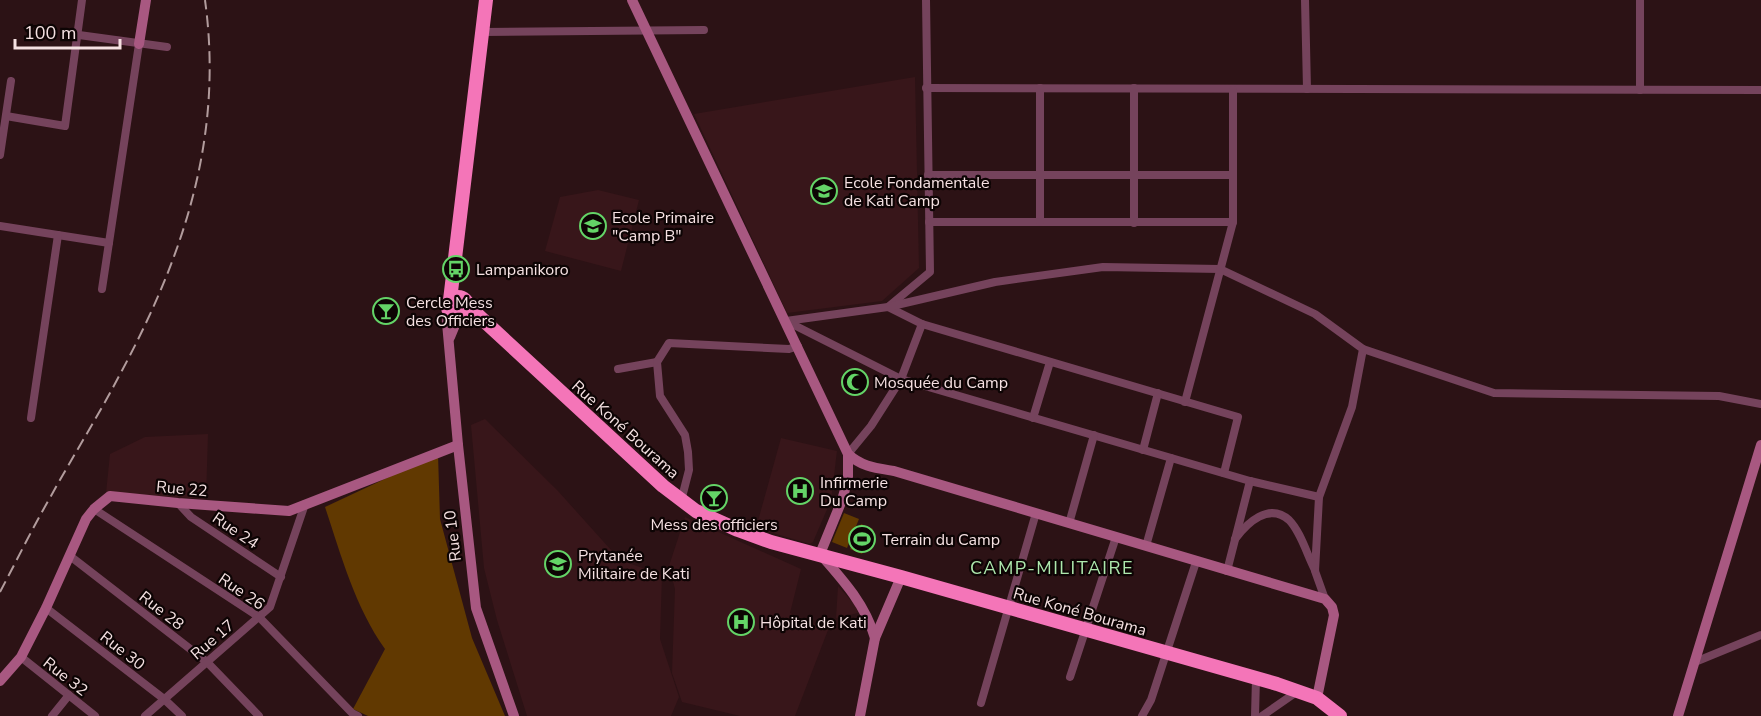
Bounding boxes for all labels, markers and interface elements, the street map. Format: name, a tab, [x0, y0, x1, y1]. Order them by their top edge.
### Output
scale bar	[15, 12, 120, 50]
text: 100 m	[24, 21, 76, 45]
place label: Ecole Fondamentale de Kati Camp	[844, 172, 990, 212]
school or university icon: Ecole Fondamentale de Kati Camp	[809, 176, 839, 206]
place label: Ecole Primaire "Camp B"	[612, 207, 714, 247]
school or university icon: Ecole Primaire "Camp B"	[578, 211, 608, 241]
bus stop icon: Lampanikoro	[441, 254, 471, 284]
place label: Lampanikoro	[476, 259, 569, 281]
place label: Cercle Mess des Officiers	[406, 292, 495, 332]
bar icon: Cercle Mess des Officiers	[371, 296, 401, 326]
mosque icon: Mosquée du Camp	[840, 367, 870, 397]
place label: Mosquée du Camp	[874, 372, 1008, 394]
street label: Rue Koné Bourama	[567, 375, 684, 484]
place label: Infirmerie Du Camp	[820, 472, 888, 512]
street label: Rue 22	[155, 476, 209, 502]
hospital icon: Infirmerie Du Camp	[785, 476, 815, 506]
bar icon: Mess des officiers	[699, 483, 729, 513]
street label: Rue 24	[208, 507, 263, 555]
street label: Rue 10	[439, 509, 467, 563]
place label: Mess des officiers	[650, 514, 778, 536]
sports icon: Terrain du Camp	[847, 524, 877, 554]
place label: Terrain du Camp	[882, 529, 1000, 551]
place label: Prytanée Militaire de Kati	[578, 545, 690, 585]
school or university icon: Prytanée Militaire de Kati	[543, 549, 573, 579]
district label: CAMP-MILITAIRE	[970, 556, 1134, 580]
street label: Rue 26	[214, 568, 269, 615]
street label: Rue Koné Bourama	[1010, 582, 1149, 642]
street label: Rue 28	[134, 586, 188, 635]
hospital icon: Hôpital de Kati	[726, 607, 756, 637]
place label: Hôpital de Kati	[760, 612, 867, 634]
street label: Rue 17	[186, 615, 239, 665]
street label: Rue 30	[95, 626, 149, 675]
street label: Rue 32	[38, 652, 92, 701]

